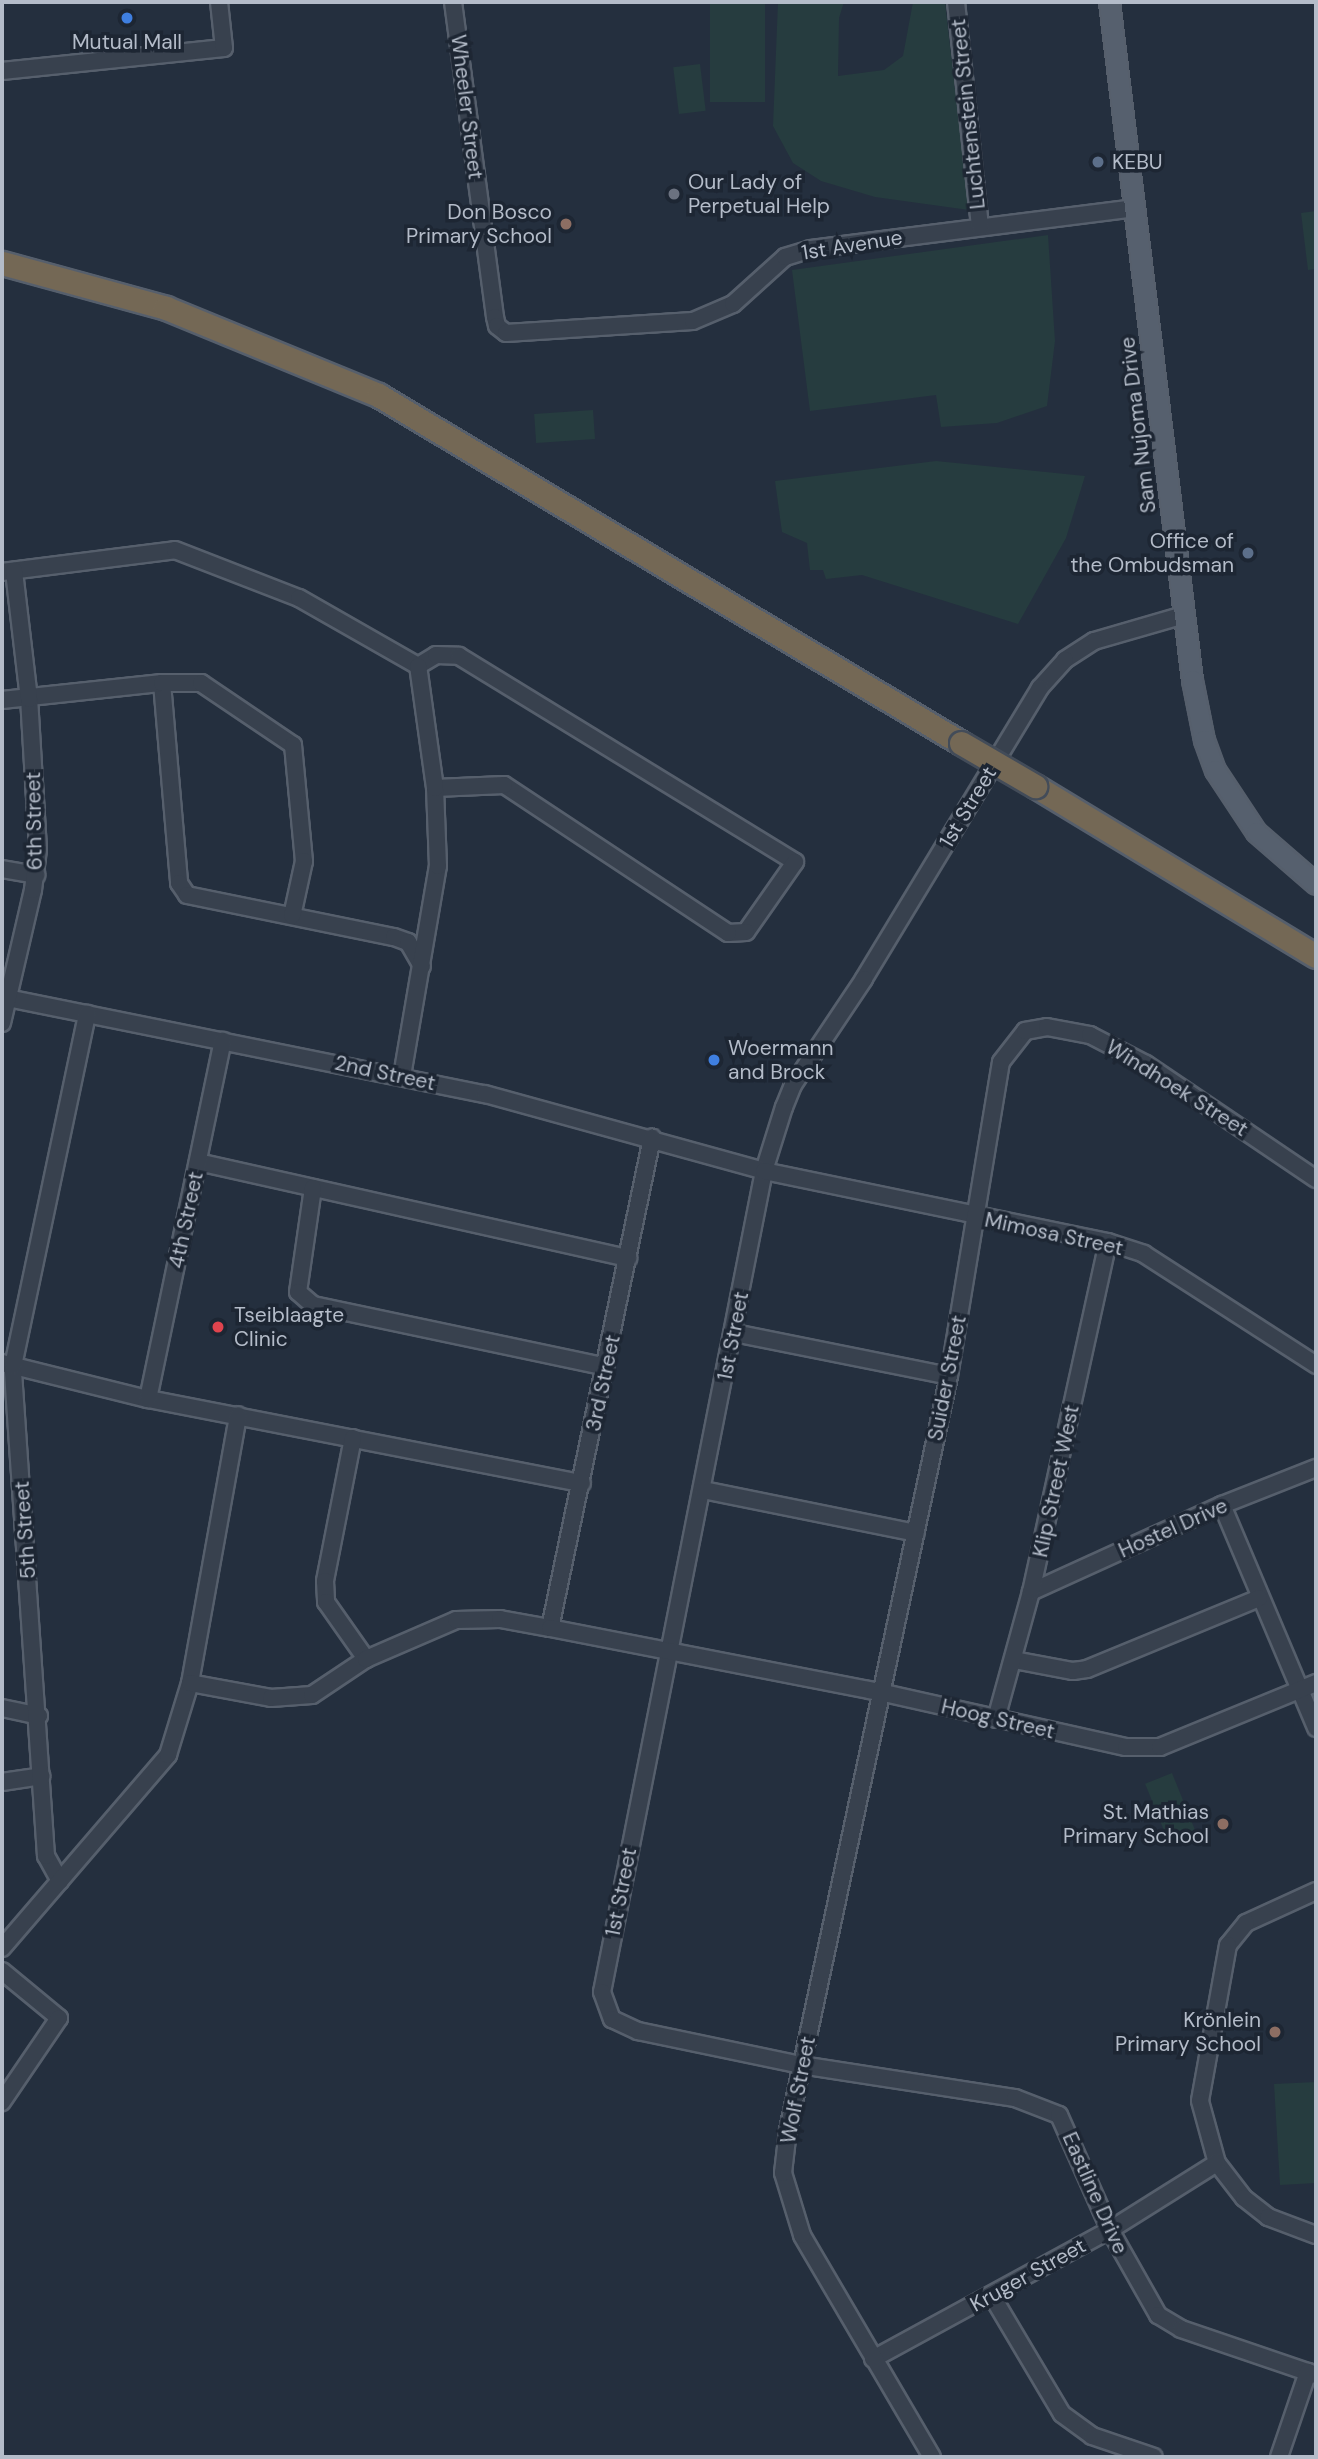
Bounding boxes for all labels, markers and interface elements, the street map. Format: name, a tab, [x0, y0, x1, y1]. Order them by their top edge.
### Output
marker: Mutual Mall	[119, 10, 135, 26]
street label: Luchtenstein Street	[945, 18, 991, 210]
place label: Mutual Mall	[72, 29, 182, 55]
street label: Wheeler Street	[446, 33, 488, 181]
place label: KEBU	[1112, 149, 1163, 175]
marker: KEBU	[1090, 154, 1106, 170]
place label: Our Lady of Perpetual Help	[688, 169, 830, 219]
marker: Our Lady of Perpetual Help	[666, 186, 682, 202]
place label: Don Bosco Primary School	[406, 199, 552, 249]
marker: Don Bosco Primary School	[558, 216, 574, 232]
street label: 1st Avenue	[800, 225, 904, 265]
street label: Sam Nujoma Drive	[1115, 335, 1161, 515]
place label: Office of the Ombudsman	[1070, 528, 1234, 578]
marker: Office of the Ombudsman	[1240, 545, 1256, 561]
street label: 1st Street	[934, 762, 1002, 852]
street label: 6th Street	[21, 771, 47, 871]
street label: Windhoek Street	[1101, 1034, 1253, 1142]
place label: Woermann and Brock	[728, 1035, 834, 1085]
street label: 2nd Street	[332, 1050, 438, 1096]
marker: Woermann and Brock	[706, 1052, 722, 1068]
street label: 4th Street	[163, 1169, 209, 1271]
street label: Mimosa Street	[982, 1207, 1126, 1261]
street label: 1st Street	[712, 1289, 754, 1383]
place label: Tseiblaagte Clinic	[234, 1302, 344, 1352]
street label: Suider Street	[922, 1313, 972, 1443]
marker: Tseiblaagte Clinic	[208, 1317, 228, 1337]
street label: 3rd Street	[580, 1332, 626, 1434]
street label: Klip Street West	[1028, 1402, 1084, 1560]
street label: 5th Street	[9, 1480, 41, 1580]
street label: Hostel Drive	[1115, 1493, 1231, 1563]
street label: Hoog Street	[939, 1694, 1057, 1744]
place label: St. Mathias Primary School	[1063, 1799, 1209, 1849]
marker: St. Mathias Primary School	[1215, 1816, 1231, 1832]
street label: 1st Street	[600, 1845, 642, 1939]
place label: Krönlein Primary School	[1115, 2007, 1261, 2057]
marker: Krönlein Primary School	[1267, 2024, 1283, 2040]
street label: Wolf Street	[775, 2034, 821, 2146]
street label: Eastline Drive	[1057, 2128, 1133, 2258]
street label: Kruger Street	[966, 2233, 1090, 2317]

